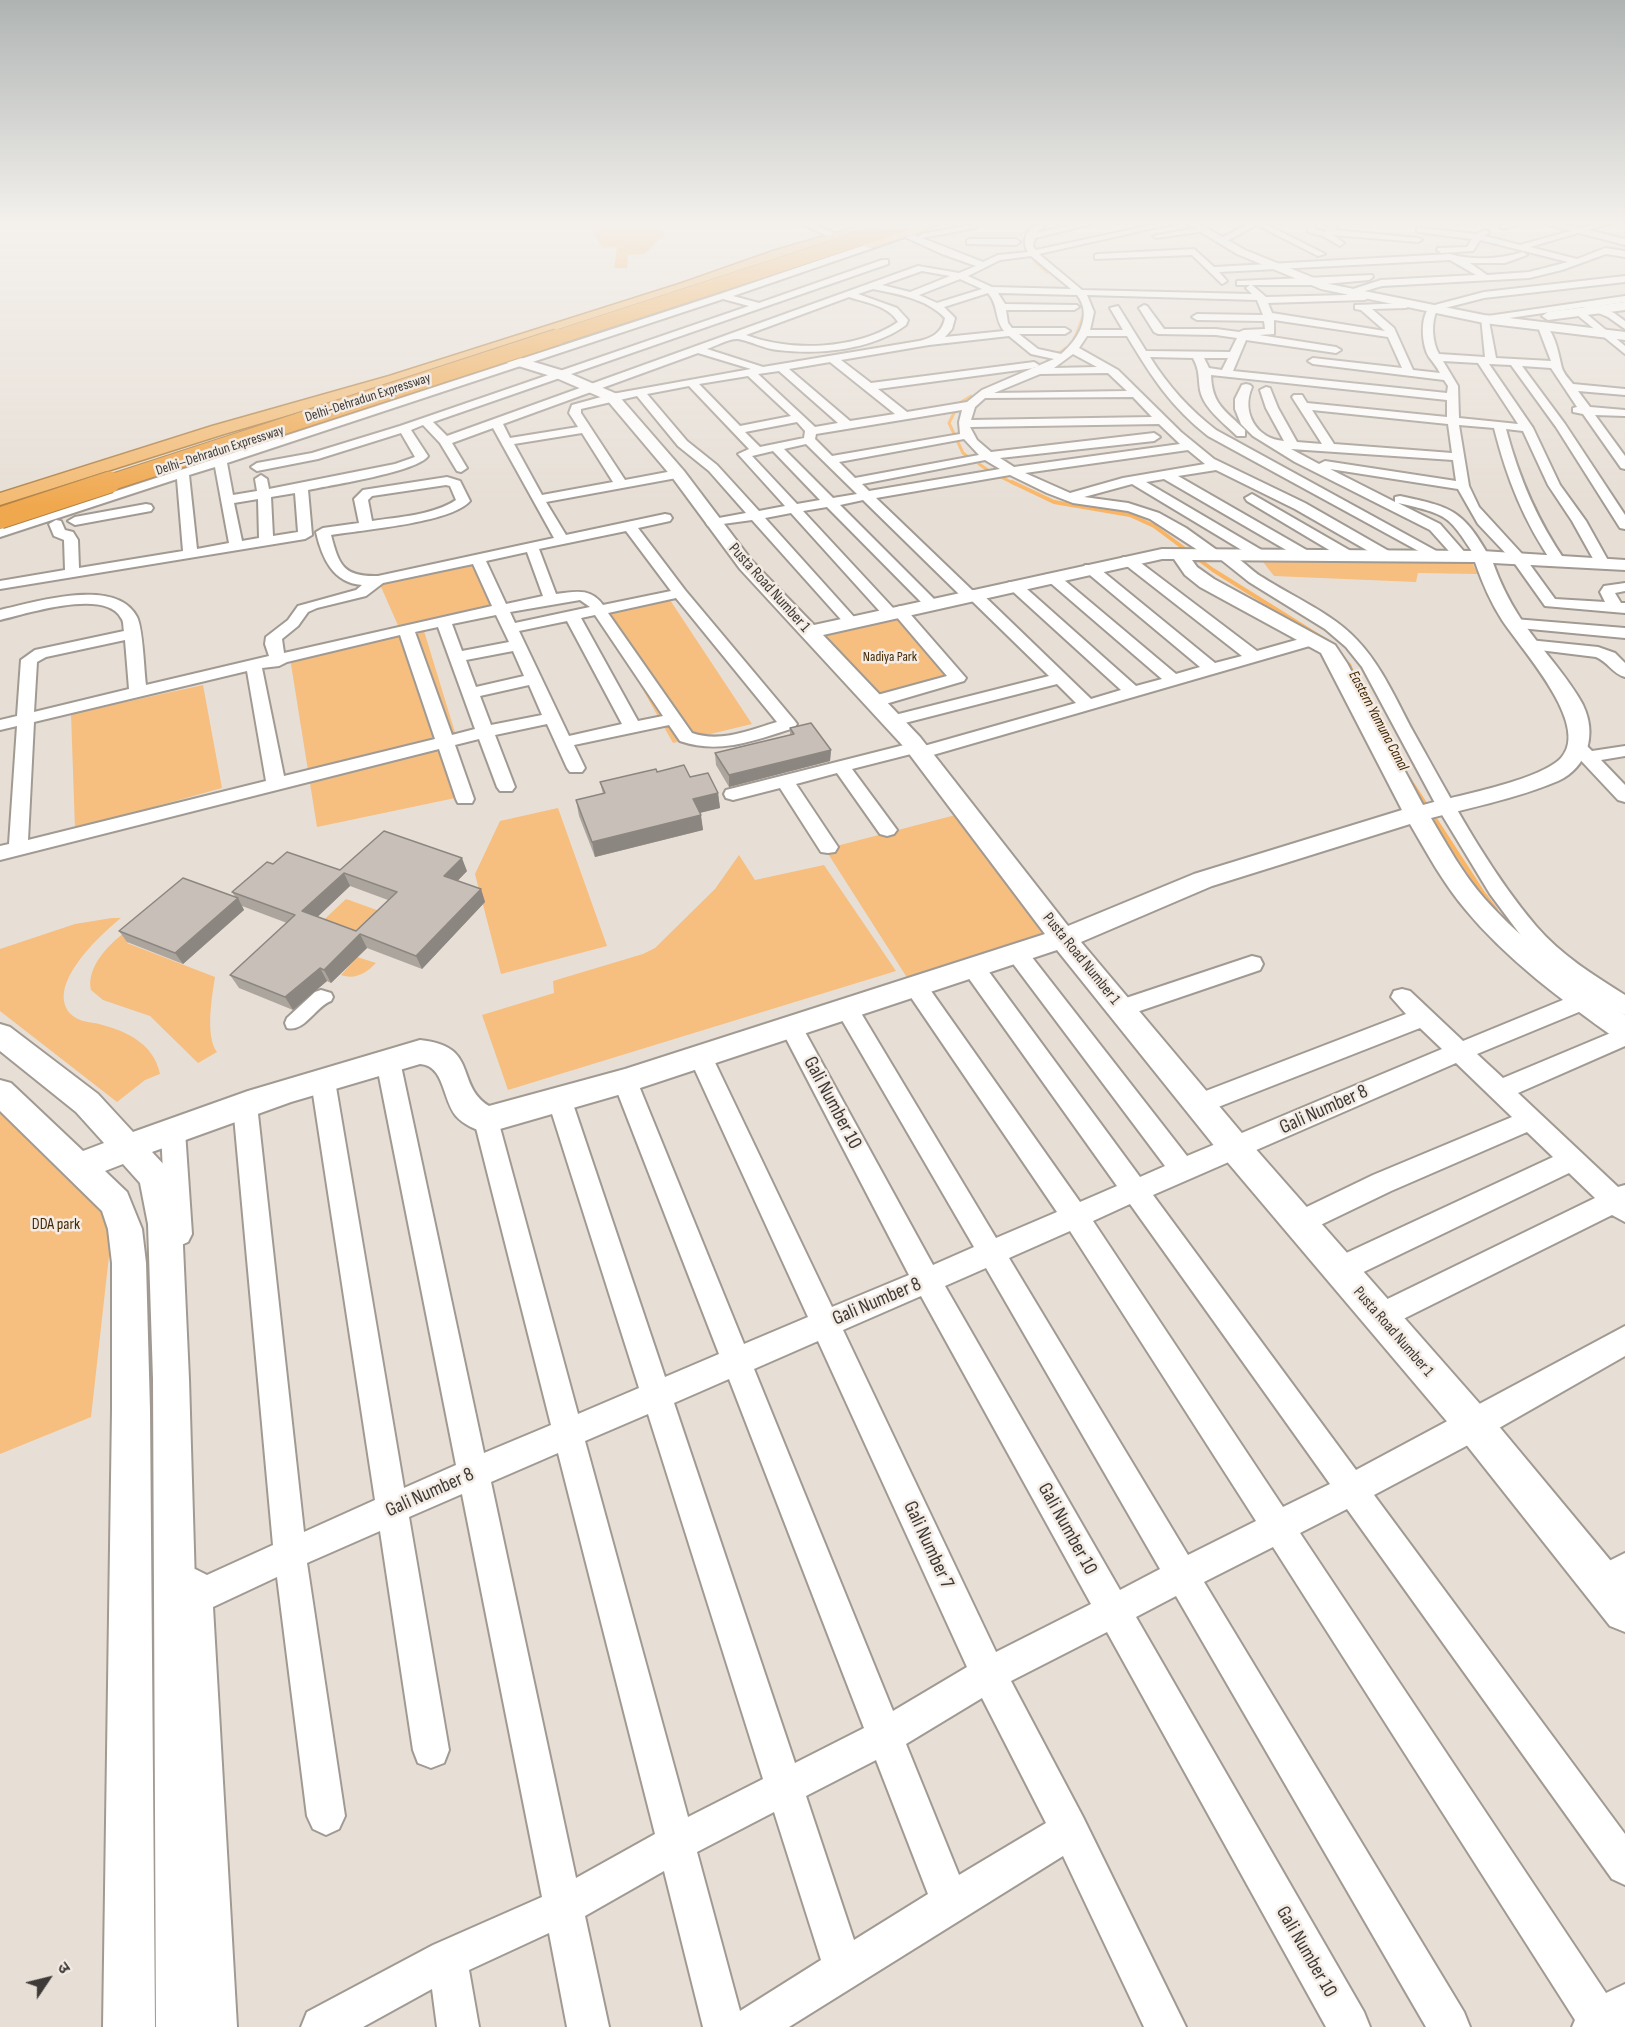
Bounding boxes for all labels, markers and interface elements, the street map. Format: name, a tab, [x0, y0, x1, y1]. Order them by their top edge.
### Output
street label: Delhi-Dehradun Expressway	[303, 370, 433, 426]
street label: Delhi–Dehradun Expressway	[154, 422, 286, 480]
street label: Pusta Road Number 1	[724, 540, 814, 636]
park label: Nadiya Park	[863, 649, 917, 665]
water label: Eastern Yamuna Canal	[1344, 668, 1412, 774]
street label: Pusta Road Number 1	[1038, 909, 1124, 1009]
street label: Gali Number 10	[798, 1053, 866, 1153]
street label: Gali Number 8	[1276, 1080, 1372, 1140]
park label: DDA park	[32, 1215, 80, 1235]
street label: Gali Number 8	[829, 1273, 925, 1331]
street label: Pusta Road Number 1	[1349, 1283, 1437, 1381]
street label: Gali Number 8	[382, 1463, 478, 1523]
street label: Gali Number 10	[1032, 1479, 1102, 1579]
street label: Gali Number 7	[897, 1498, 959, 1592]
street label: Gali Number 10	[1270, 1902, 1342, 2002]
north arrow	[18, 1949, 78, 2009]
text: उ	[53, 1959, 74, 1978]

